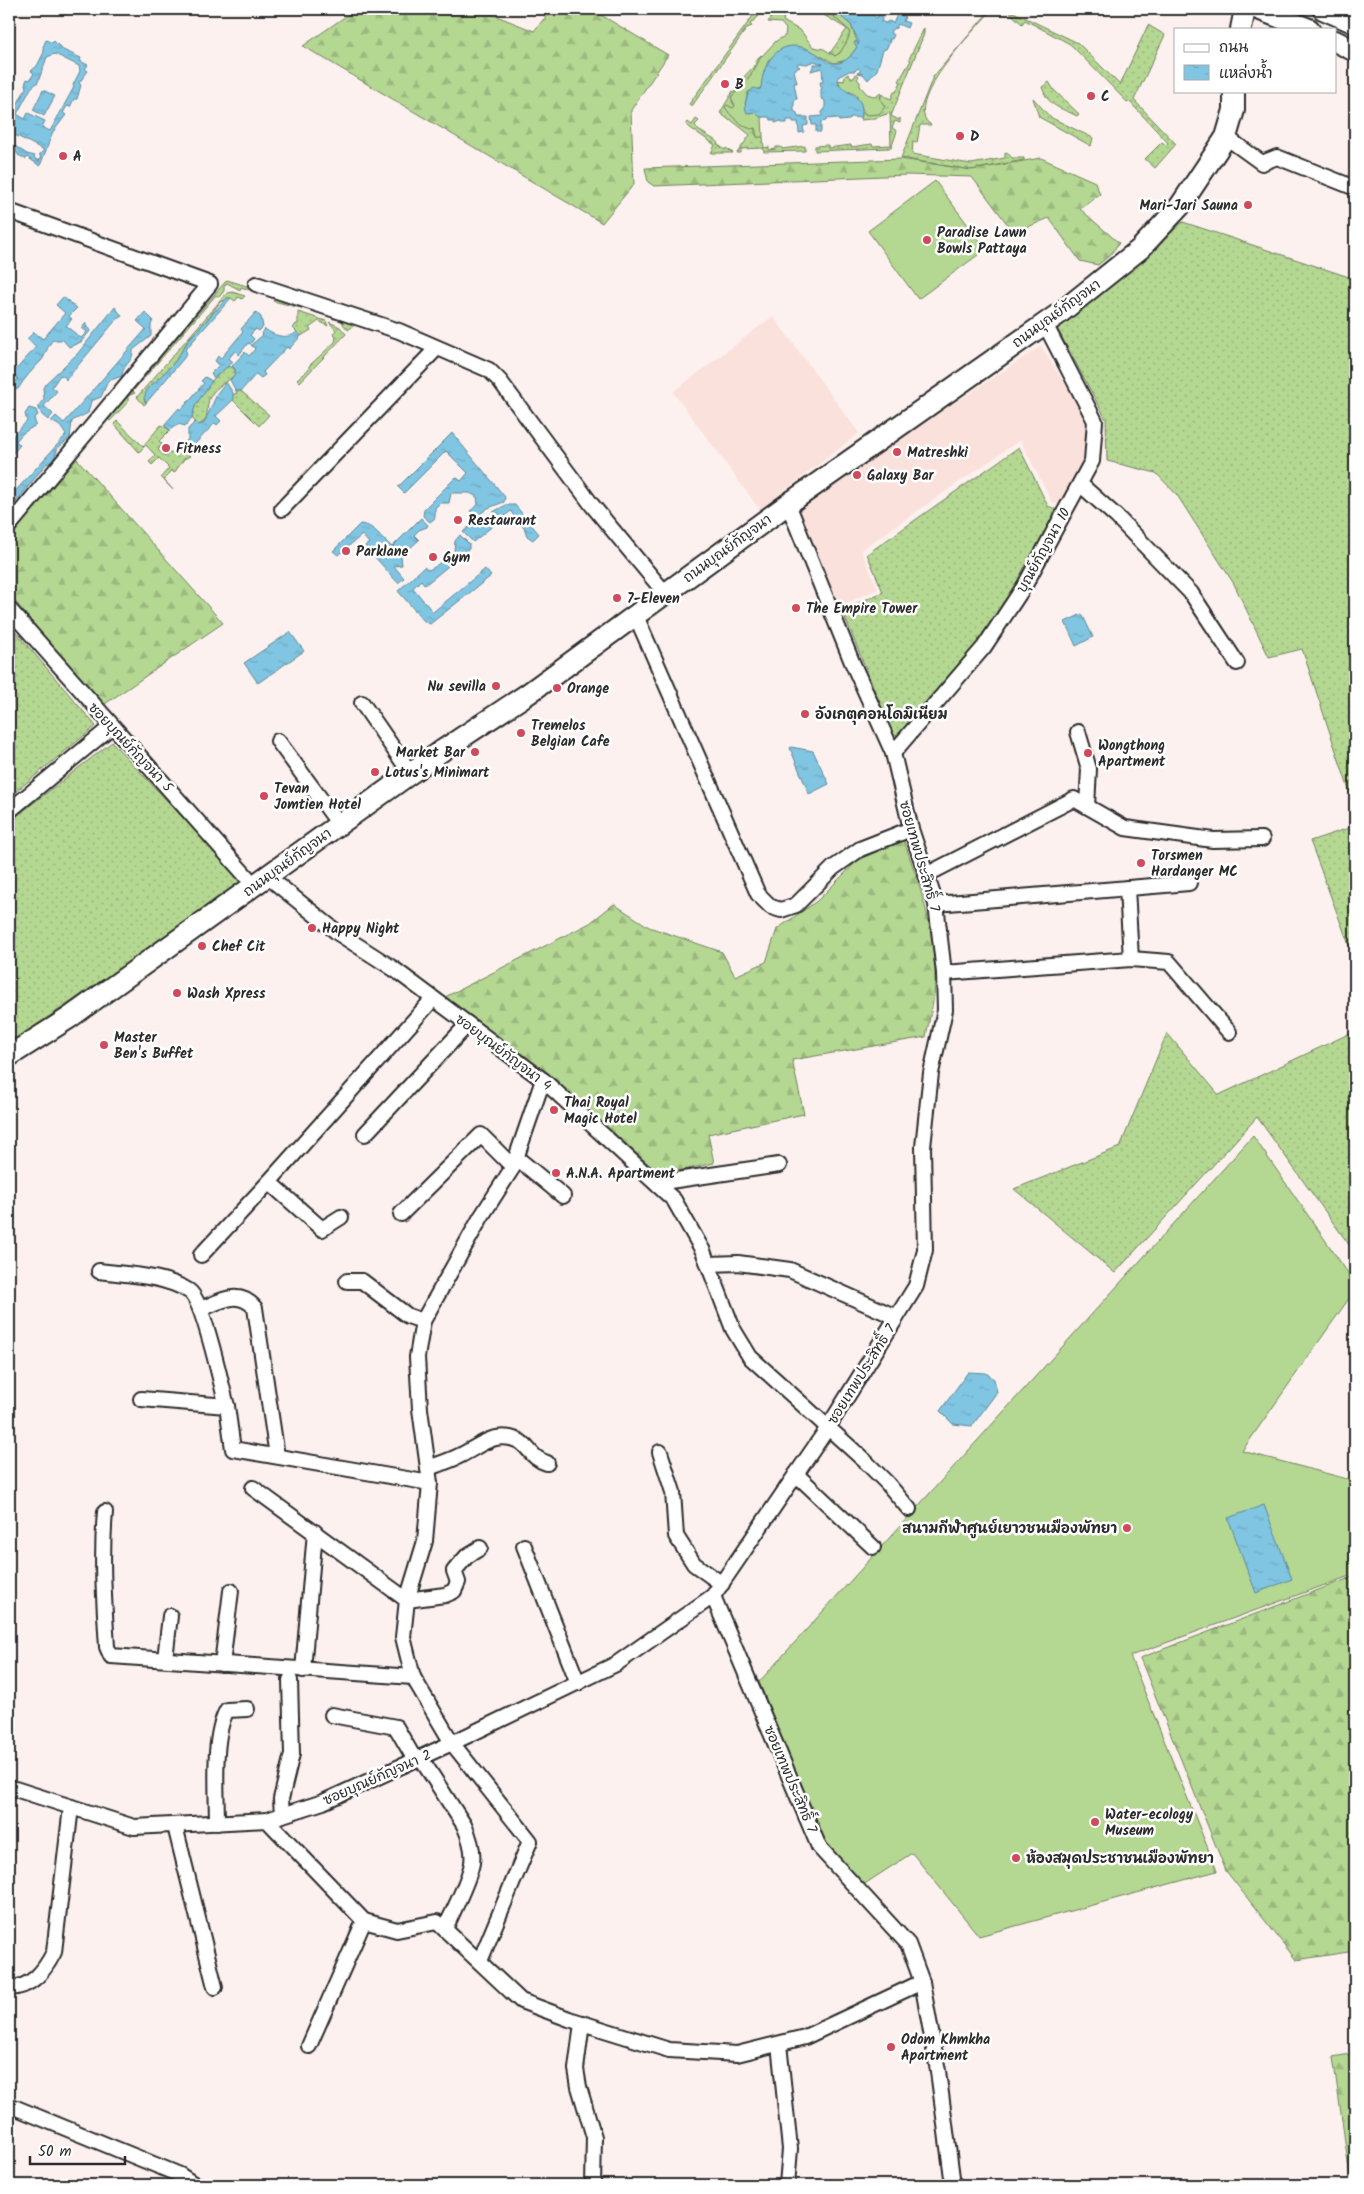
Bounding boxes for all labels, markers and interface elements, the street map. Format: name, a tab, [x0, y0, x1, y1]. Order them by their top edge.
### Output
legend	[1174, 28, 1336, 92]
text: ถนน	[1219, 36, 1248, 60]
text: แหล่งน้ำ	[1219, 59, 1273, 86]
place label: B	[735, 74, 744, 96]
marker: B	[719, 78, 731, 90]
place label: C	[1101, 86, 1110, 108]
marker: C	[1085, 90, 1097, 102]
place label: D	[970, 126, 979, 148]
marker: D	[954, 130, 966, 142]
place label: A	[73, 146, 82, 168]
marker: A	[57, 150, 69, 162]
place label: Mari-Jari Sauna	[1140, 195, 1238, 217]
marker: Mari-Jari Sauna	[1242, 199, 1254, 211]
place label: Paradise Lawn Bowls Pattaya	[937, 222, 1027, 260]
marker: Paradise Lawn Bowls Pattaya	[921, 234, 933, 246]
street label: ถนนบุณย์กัญจนา	[1008, 274, 1106, 354]
place label: Fitness	[176, 438, 222, 460]
marker: Fitness	[160, 442, 172, 454]
place label: Matreshki	[907, 442, 968, 464]
marker: Matreshki	[891, 446, 903, 458]
place label: Galaxy Bar	[867, 465, 935, 487]
marker: Galaxy Bar	[851, 469, 863, 481]
street label: บุณย์กัญจนา 10	[1011, 504, 1076, 597]
street label: ถนนบุณย์กัญจนา	[679, 509, 777, 589]
place label: Restaurant	[468, 510, 537, 532]
marker: Restaurant	[452, 514, 464, 526]
place label: Parklane	[356, 541, 408, 563]
marker: Parklane	[340, 545, 352, 557]
place label: Gym	[443, 547, 471, 569]
marker: Gym	[427, 551, 439, 563]
place label: 7-Eleven	[627, 588, 680, 610]
marker: 7-Eleven	[611, 592, 623, 604]
place label: The Empire Tower	[806, 598, 918, 620]
marker: The Empire Tower	[790, 602, 802, 614]
place label: Nu sevilla	[427, 676, 486, 698]
place label: Orange	[567, 678, 609, 700]
marker: Nu sevilla	[490, 680, 502, 692]
marker: Orange	[551, 682, 563, 694]
street label: ซอยบุณย์กัญจนา 5	[83, 698, 179, 799]
place label: อังเกตุคอนโดมิเนียม	[815, 704, 948, 726]
marker: อังเกตุคอนโดมิเนียม	[799, 708, 811, 720]
place label: Tremelos Belgian Cafe	[531, 715, 610, 753]
marker: Tremelos Belgian Cafe	[515, 727, 527, 739]
place label: Wongthong Apartment	[1098, 735, 1166, 773]
place label: Market Bar	[396, 742, 466, 764]
marker: Market Bar	[469, 746, 481, 758]
marker: Wongthong Apartment	[1082, 747, 1094, 759]
place label: Lotus's Minimart	[385, 762, 490, 784]
marker: Lotus's Minimart	[369, 766, 381, 778]
place label: Tevan Jomtien Hotel	[274, 778, 361, 816]
marker: Tevan Jomtien Hotel	[258, 790, 270, 802]
street label: ซอยเทพประสิทธิ์ 7	[893, 798, 947, 915]
street label: ถนนบุณย์กัญจนา	[239, 823, 337, 903]
place label: Torsmen Hardanger MC	[1151, 845, 1238, 883]
marker: Torsmen Hardanger MC	[1135, 857, 1147, 869]
place label: Happy Night	[322, 918, 400, 940]
marker: Happy Night	[306, 922, 318, 934]
place label: Chef Cit	[212, 936, 266, 958]
marker: Chef Cit	[196, 940, 208, 952]
place label: Wash Xpress	[187, 983, 266, 1005]
marker: Wash Xpress	[171, 987, 183, 999]
street label: ซอยบุณย์กัญจนา 4	[450, 1009, 557, 1097]
place label: Master Ben's Buffet	[114, 1027, 194, 1065]
marker: Master Ben's Buffet	[98, 1039, 110, 1051]
place label: Thai Royal Magic Hotel	[564, 1092, 637, 1130]
marker: Thai Royal Magic Hotel	[548, 1104, 560, 1116]
place label: A.N.A. Apartment	[566, 1163, 676, 1185]
marker: A.N.A. Apartment	[550, 1167, 562, 1179]
street label: ซอยเทพประสิทธิ์ 7	[821, 1319, 902, 1429]
place label: สนามกีฬาศูนย์เยาวชนเมืองพัทยา	[902, 1518, 1117, 1540]
marker: สนามกีฬาศูนย์เยาวชนเมืองพัทยา	[1121, 1522, 1133, 1534]
street label: ซอยเทพประสิทธิ์ 7	[758, 1722, 824, 1837]
street label: ซอยบุณย์กัญจนา 2	[320, 1744, 435, 1812]
place label: Water-ecology Museum	[1105, 1804, 1194, 1842]
marker: Water-ecology Museum	[1089, 1816, 1101, 1828]
place label: ห้องสมุดประชาชนเมืองพัทยา	[1026, 1848, 1214, 1870]
marker: ห้องสมุดประชาชนเมืองพัทยา	[1010, 1852, 1022, 1864]
place label: Odom Khmkha Apartment	[901, 2029, 990, 2067]
marker: Odom Khmkha Apartment	[885, 2041, 897, 2053]
scale bar	[30, 2134, 125, 2166]
text: 50 m	[38, 2140, 72, 2164]

